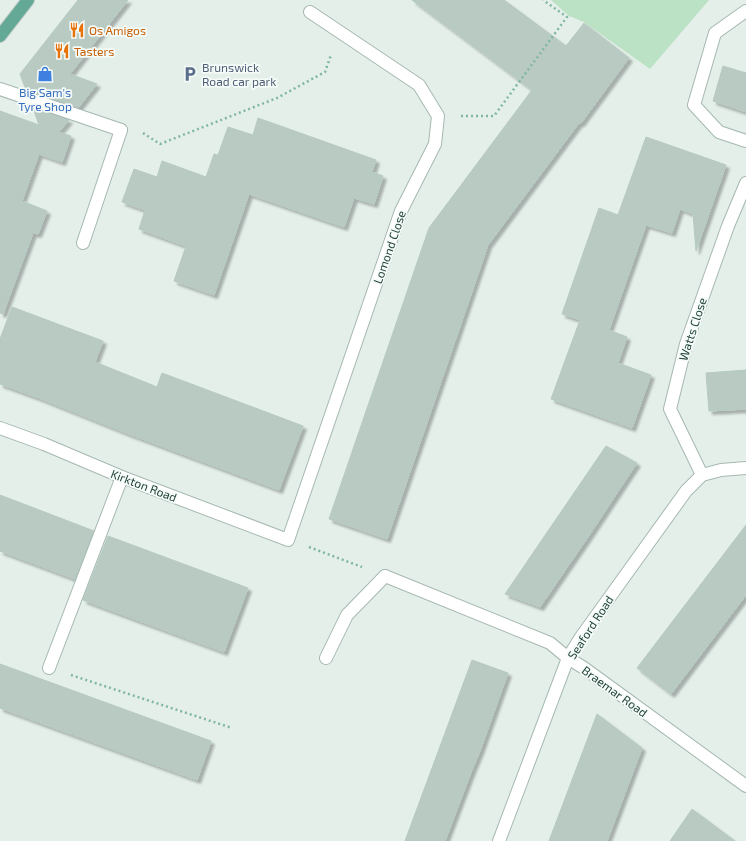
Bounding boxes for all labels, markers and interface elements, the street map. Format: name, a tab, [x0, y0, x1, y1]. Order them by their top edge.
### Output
restaurant icon: Os Amigos	[68, 21, 86, 39]
place label: Os Amigos	[89, 23, 146, 37]
restaurant icon: Tasters	[53, 42, 71, 60]
place label: Tasters	[74, 44, 114, 58]
place label: Brunswick Road car park	[202, 60, 276, 88]
shop icon: Big Sam's Tyre Shop	[36, 65, 54, 83]
parking icon: Brunswick Road car park	[181, 65, 199, 83]
place label: Big Sam's Tyre Shop	[18, 85, 72, 113]
street label: Lomond Close	[370, 209, 408, 285]
street label: Watts Close	[675, 296, 709, 362]
street label: Kirkton Road	[109, 466, 179, 504]
street label: Seaford Road	[564, 593, 616, 661]
street label: Braemar Road	[580, 663, 650, 719]

